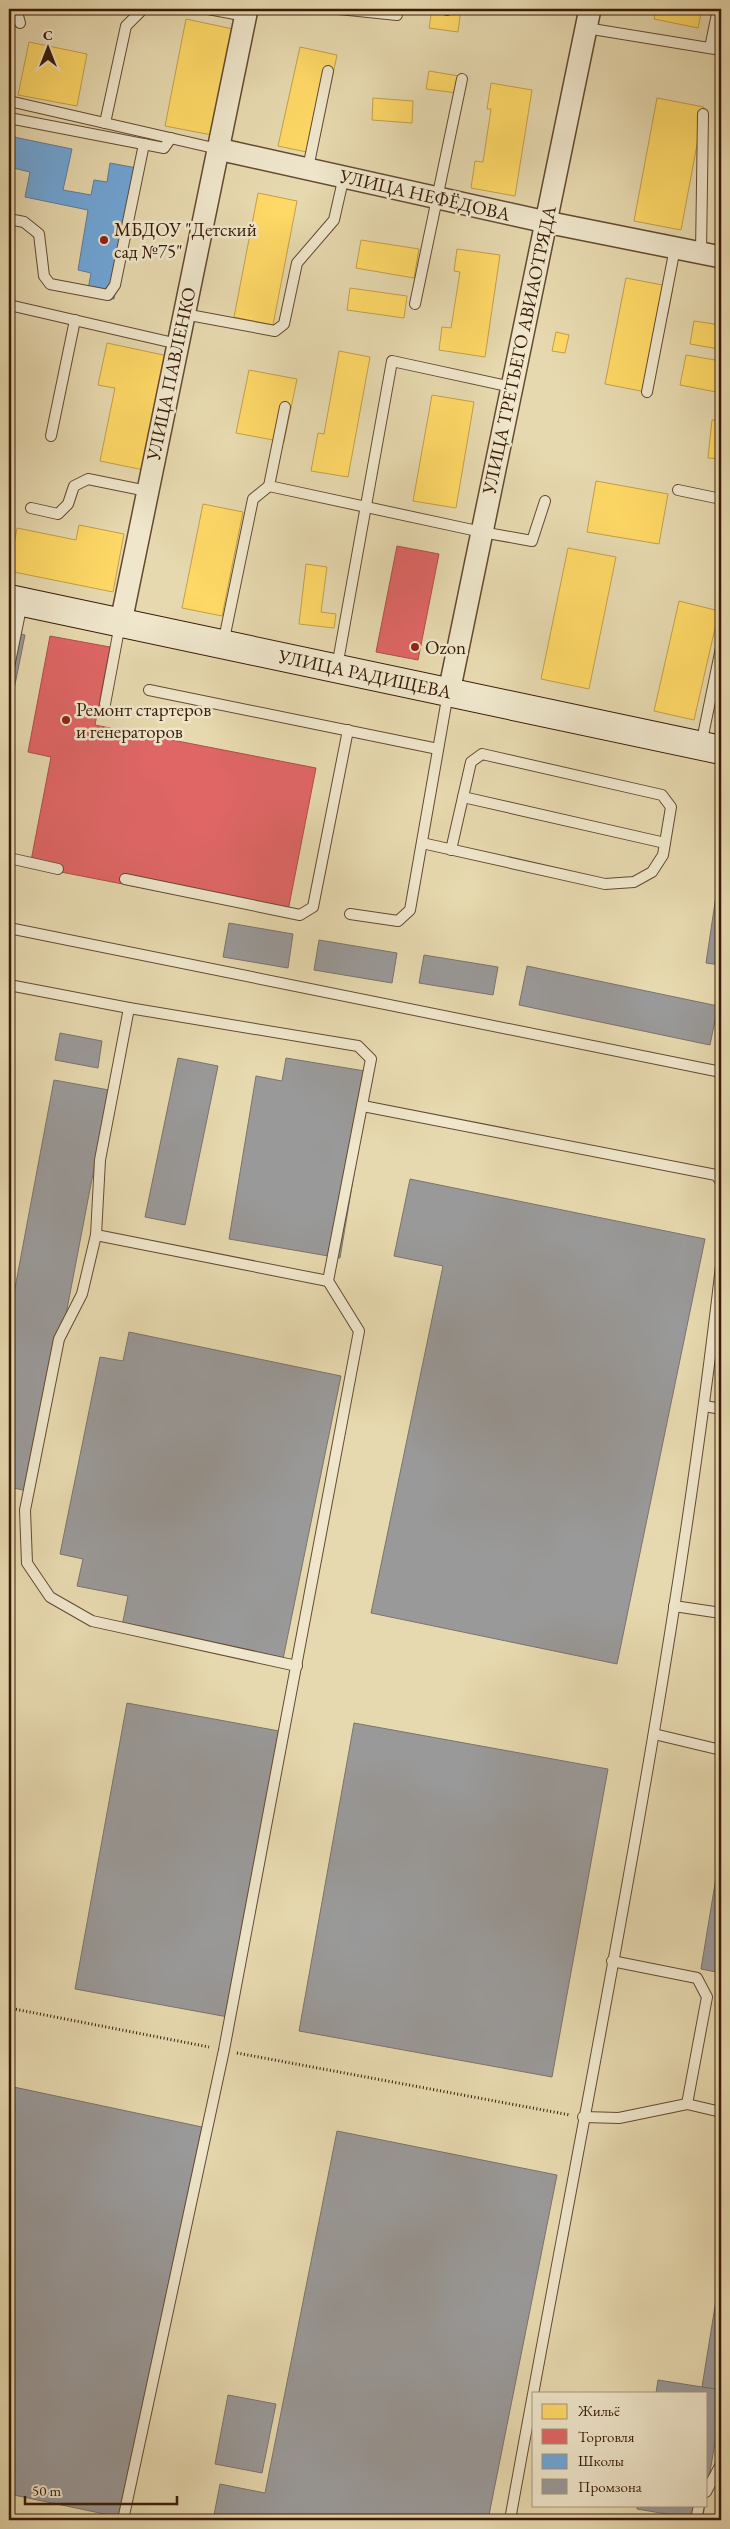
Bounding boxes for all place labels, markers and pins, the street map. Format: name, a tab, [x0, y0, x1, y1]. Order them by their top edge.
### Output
place label: МБДОУ "Детский сад №75"	[114, 217, 257, 264]
marker: МБДОУ "Детский сад №75"	[98, 234, 110, 246]
place label: Ozon	[425, 635, 466, 660]
marker: Ozon	[409, 641, 421, 653]
place label: Ремонт стартеров и генераторов	[76, 697, 211, 744]
marker: Ремонт стартеров и генераторов	[60, 714, 72, 726]

